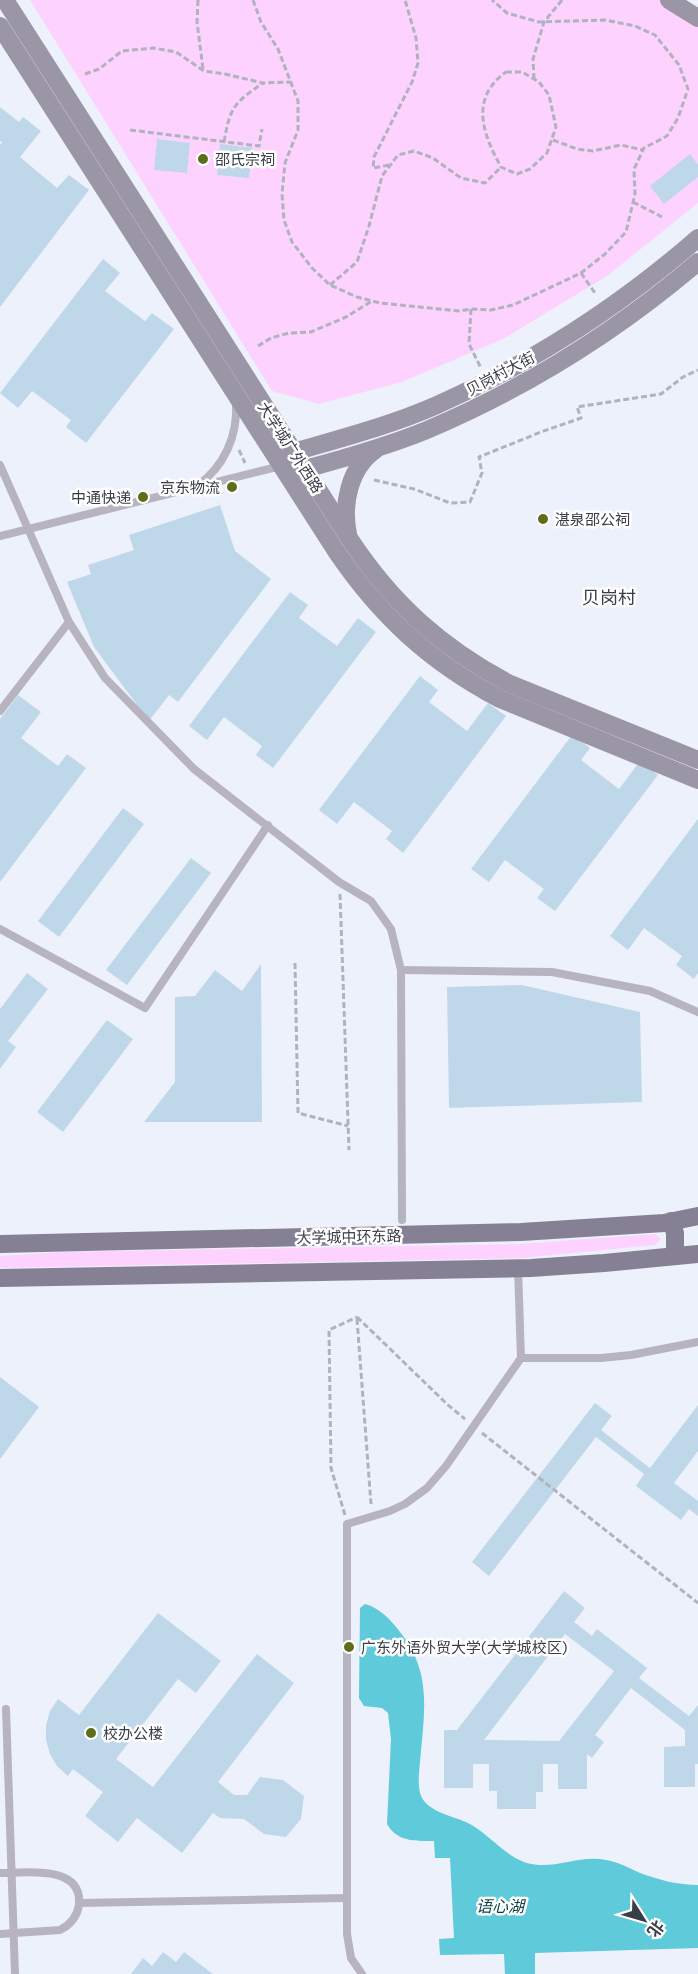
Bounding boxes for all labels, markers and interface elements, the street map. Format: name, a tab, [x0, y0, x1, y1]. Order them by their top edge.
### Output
place label: 邵氏宗祠	[215, 150, 275, 168]
marker: 邵氏宗祠	[196, 152, 210, 166]
street label: 贝岗村大街	[463, 347, 537, 399]
street label: 大学城广外西路	[255, 398, 327, 496]
place label: 京东物流	[160, 478, 220, 496]
marker: 京东物流	[225, 480, 239, 494]
place label: 中通快递	[71, 488, 131, 506]
marker: 中通快递	[136, 490, 150, 504]
place label: 湛泉邵公祠	[555, 510, 630, 528]
marker: 湛泉邵公祠	[536, 512, 550, 526]
district label: 贝岗村	[582, 586, 636, 608]
street label: 大学城中环东路	[296, 1226, 402, 1246]
place label: 广东外语外贸大学(大学城校区)	[361, 1638, 568, 1656]
marker: 广东外语外贸大学(大学城校区)	[342, 1640, 356, 1654]
place label: 校办公楼	[103, 1724, 163, 1742]
marker: 校办公楼	[84, 1726, 98, 1740]
north arrow	[614, 1890, 674, 1950]
water label: 语心湖	[476, 1896, 527, 1915]
text: 北	[644, 1917, 669, 1941]

